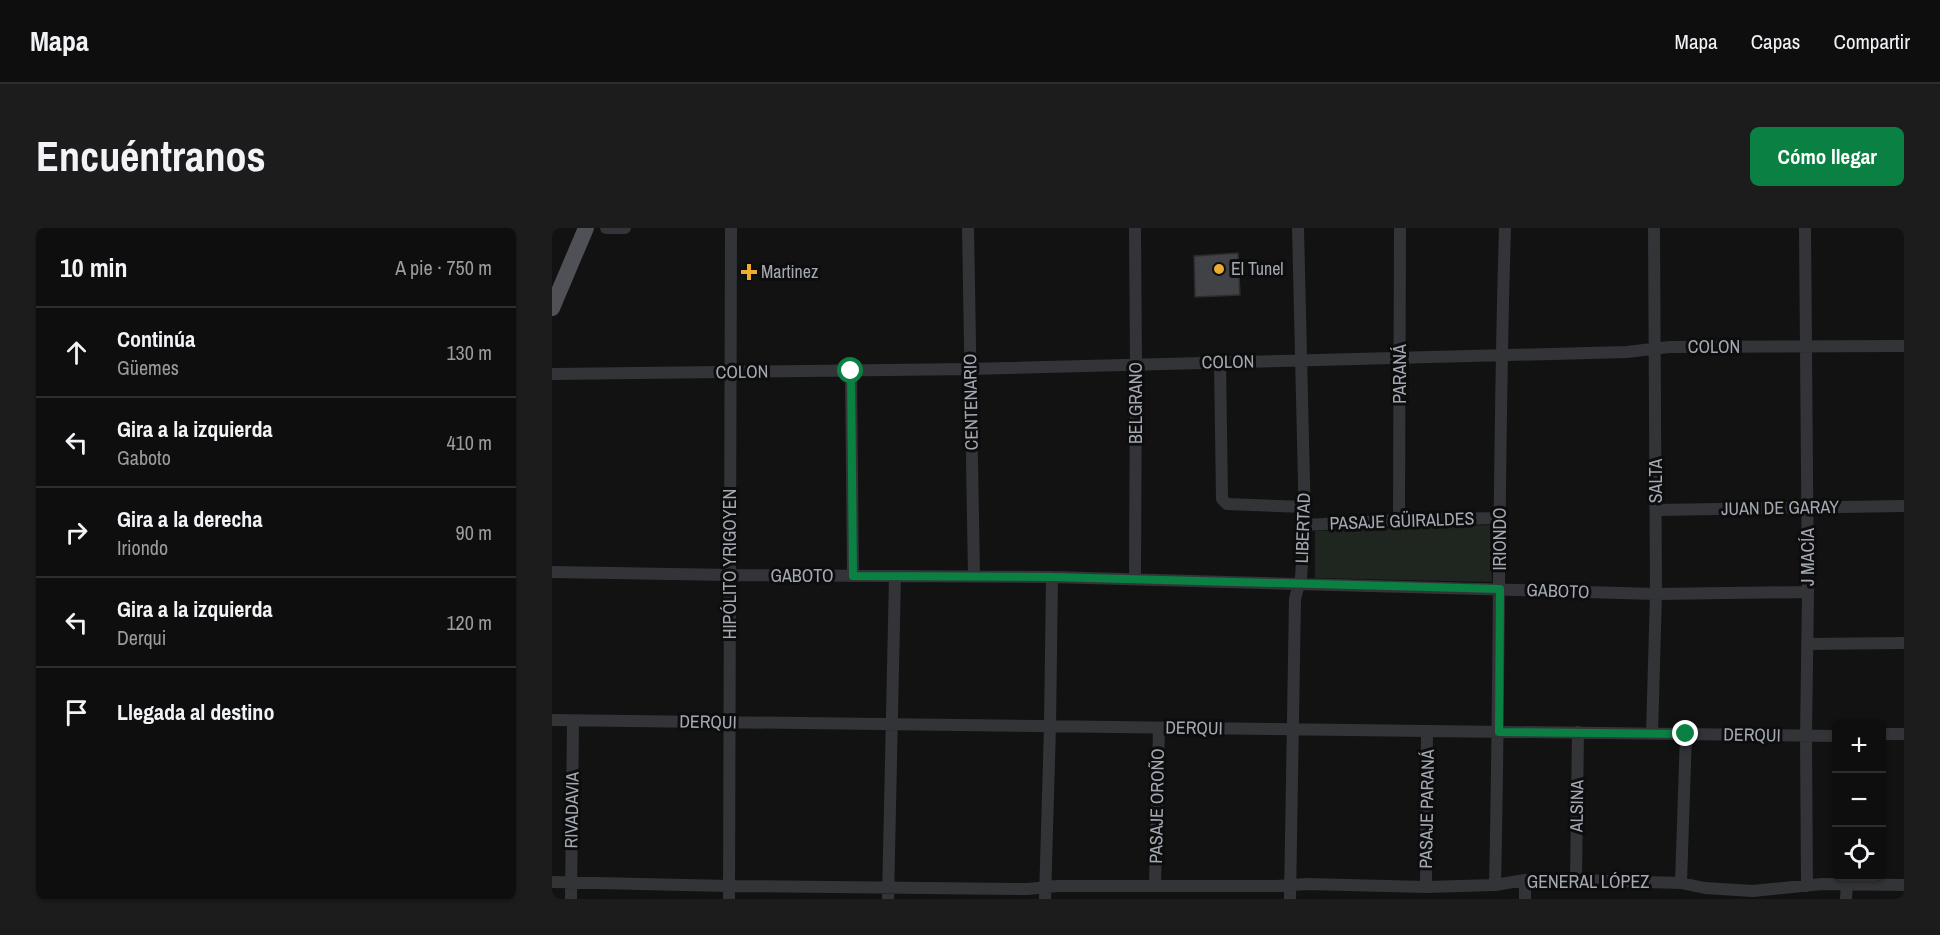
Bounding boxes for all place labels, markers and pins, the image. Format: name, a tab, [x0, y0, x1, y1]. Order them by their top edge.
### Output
place label: El Tunel	[1231, 256, 1284, 281]
place label: Martinez	[761, 259, 818, 284]
marker: El Tunel	[1212, 262, 1226, 276]
marker: Martinez	[742, 265, 756, 279]

